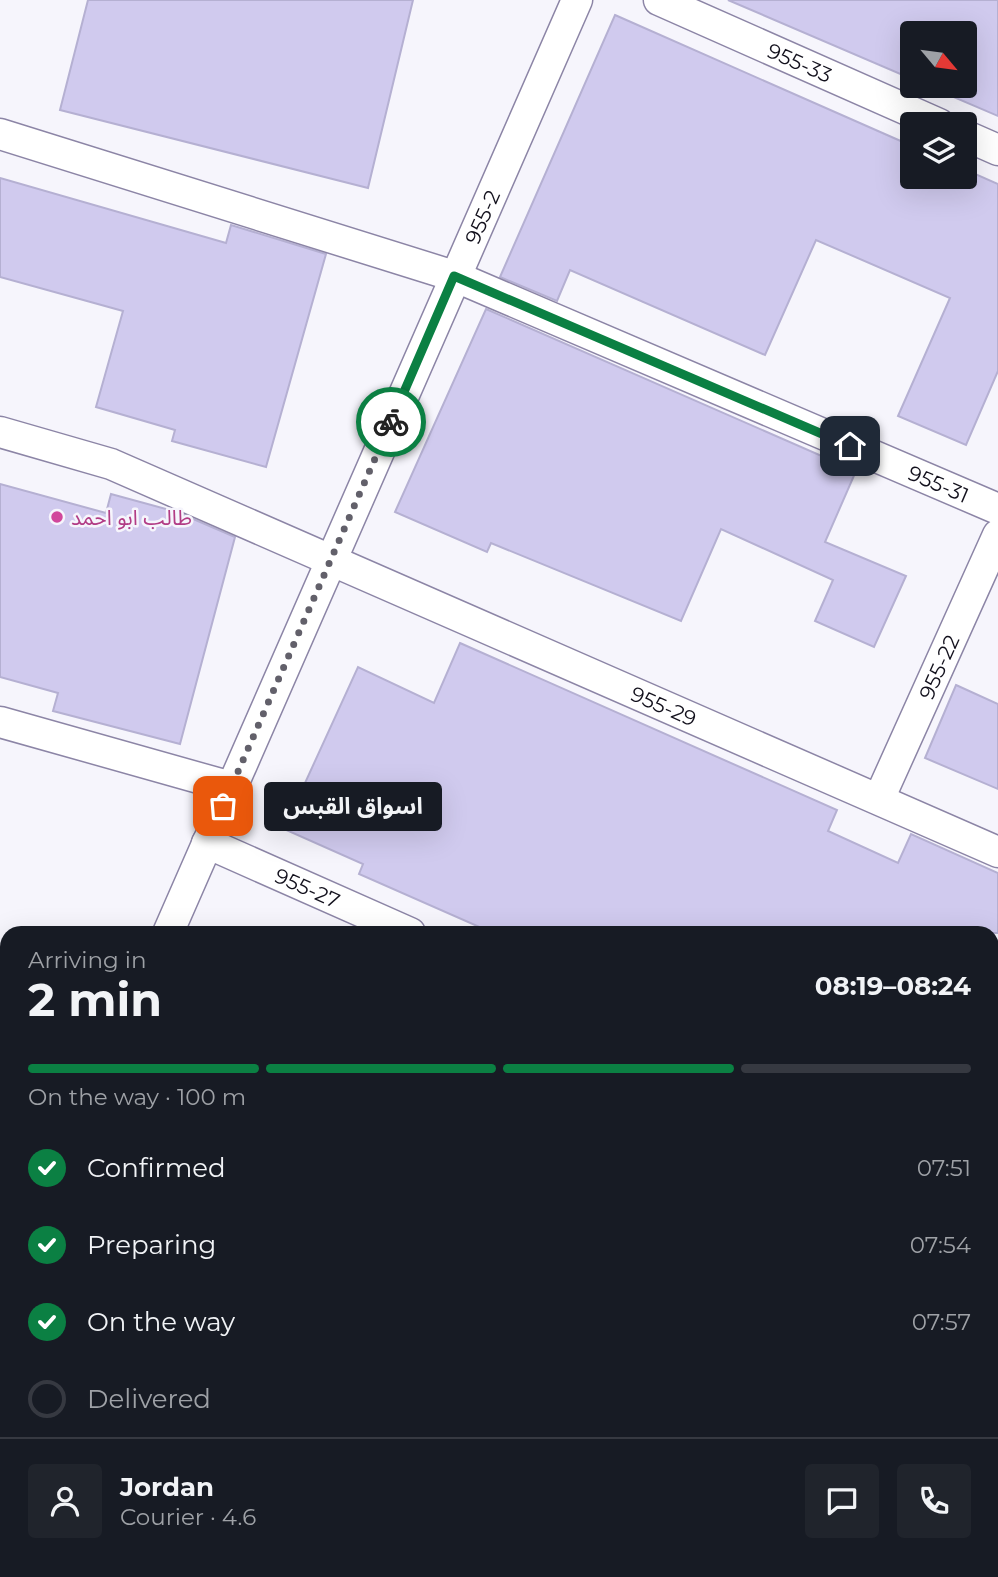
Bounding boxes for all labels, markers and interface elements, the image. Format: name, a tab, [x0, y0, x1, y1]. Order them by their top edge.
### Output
north arrow	[900, 21, 976, 98]
map controls	[900, 21, 977, 189]
street label: 955-33	[764, 37, 836, 87]
button: layers	[900, 112, 977, 189]
street label: 955-2	[459, 186, 505, 248]
courier	[356, 387, 426, 457]
icon: bike	[372, 403, 410, 441]
pin	[820, 416, 880, 476]
icon: home	[831, 427, 869, 465]
street label: 955-31	[905, 460, 973, 508]
place label: طالب ابو احمد	[71, 505, 192, 530]
marker: طالب ابو احمد	[49, 509, 65, 525]
street label: 955-22	[913, 631, 964, 703]
street label: 955-29	[627, 681, 700, 731]
pin	[193, 776, 253, 836]
callout: اسواق القبس	[265, 782, 444, 830]
icon: bag	[204, 787, 242, 825]
text: اسواق القبس	[283, 792, 423, 820]
street label: 955-27	[271, 862, 344, 913]
text: Arriving in	[28, 946, 147, 974]
text: 08:19–08:24	[815, 970, 971, 1002]
text: 2 min	[28, 971, 162, 1028]
text: On the way · 100 m	[28, 1083, 246, 1111]
icon: check	[28, 1149, 66, 1187]
text: Confirmed	[87, 1152, 226, 1184]
text: 07:51	[917, 1154, 971, 1182]
icon: check	[28, 1226, 66, 1264]
text: Preparing	[87, 1229, 216, 1261]
text: 07:54	[910, 1231, 971, 1259]
icon: check	[28, 1303, 66, 1341]
text: On the way	[87, 1306, 235, 1338]
text: 07:57	[912, 1308, 971, 1336]
text: Delivered	[87, 1383, 211, 1415]
button: person	[28, 1464, 102, 1538]
button: chat	[805, 1464, 879, 1538]
button: phone	[897, 1464, 971, 1538]
text: Jordan	[120, 1471, 214, 1503]
text: Courier · 4.6	[120, 1503, 256, 1531]

